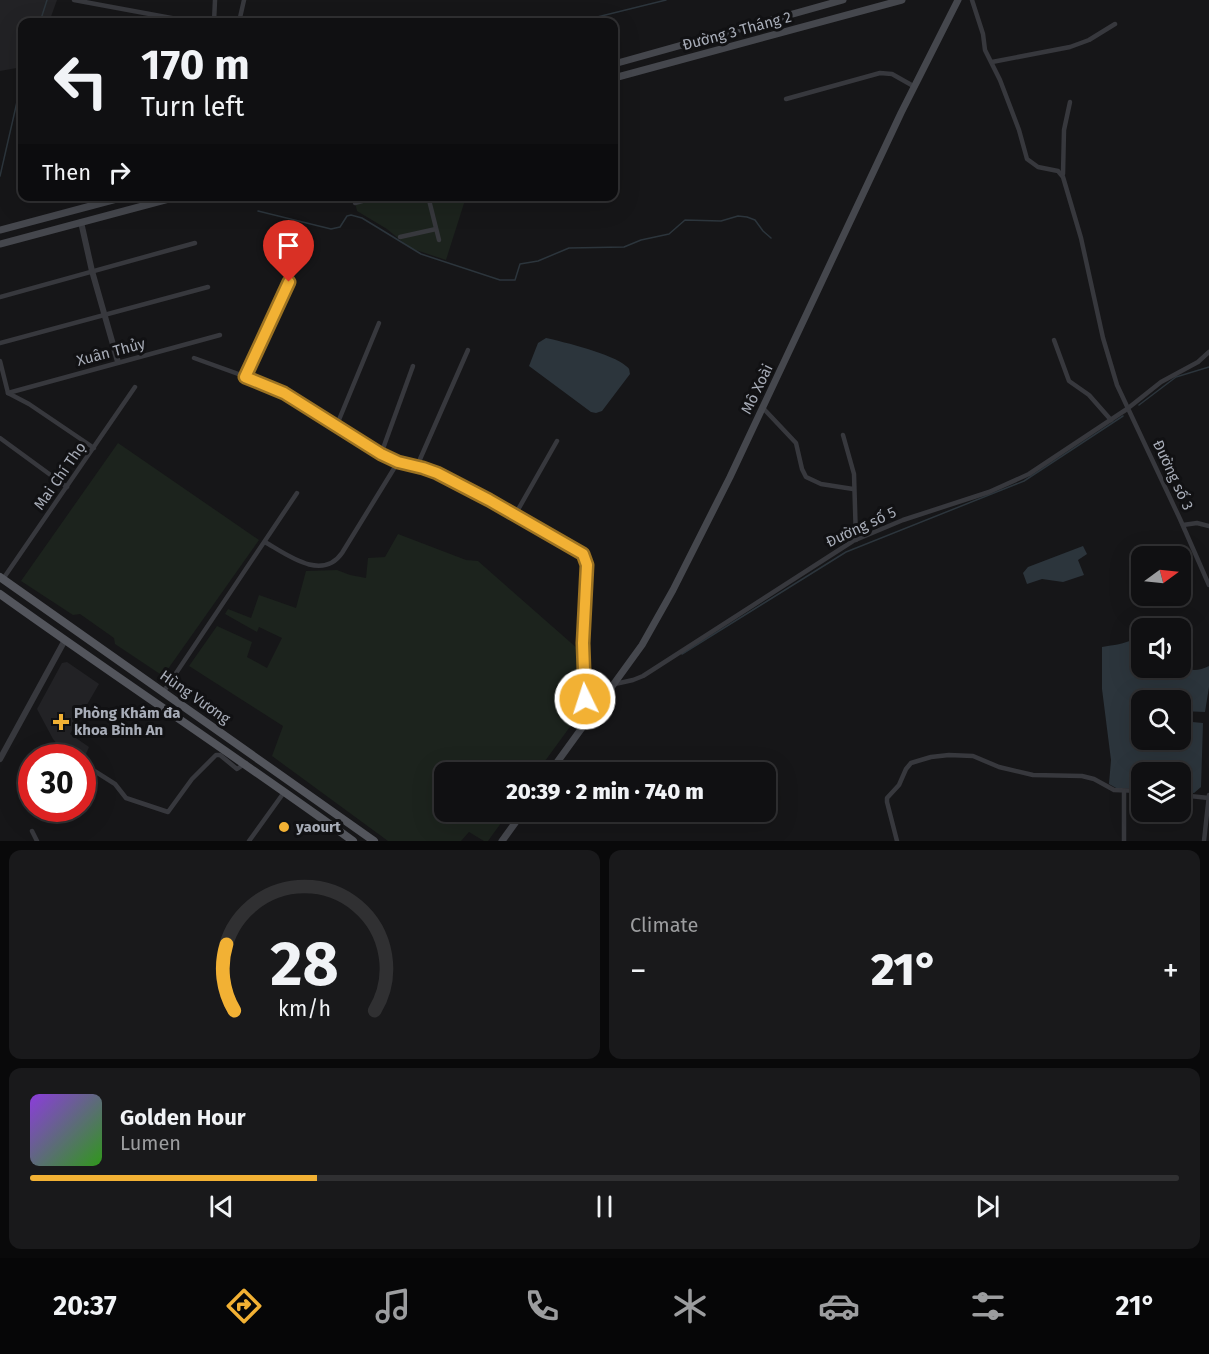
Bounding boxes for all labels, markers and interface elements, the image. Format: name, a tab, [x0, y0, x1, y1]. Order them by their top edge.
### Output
street label: Đường 3 Tháng 2	[680, 8, 794, 54]
text: 170 m	[141, 40, 250, 90]
icon: left	[42, 42, 120, 120]
text: Turn left	[141, 91, 244, 123]
icon: right	[103, 156, 136, 189]
text: Then	[42, 159, 91, 186]
pin	[263, 220, 314, 282]
icon: arrive	[272, 229, 305, 262]
street label: Xuân Thủy	[75, 334, 148, 370]
street label: Mô Xoài	[737, 361, 777, 417]
street label: Đường số 3	[1149, 437, 1197, 513]
street label: Mai Chí Thọ	[30, 439, 90, 513]
street label: Đường số 5	[823, 503, 899, 551]
north arrow	[1131, 546, 1191, 606]
map controls	[1131, 546, 1191, 822]
button: sound	[1131, 618, 1191, 678]
street label: Hùng Vương	[156, 666, 234, 728]
position arrow	[553, 667, 617, 731]
button: search	[1131, 690, 1191, 750]
place label: Phòng Khám đa khoa Bình An	[74, 704, 181, 739]
marker: Phòng Khám đa khoa Bình An	[52, 713, 70, 731]
speed limit sign: 30	[18, 744, 96, 822]
button: layers	[1131, 762, 1191, 822]
text: 20:39 · 2 min · 740 m	[506, 778, 704, 805]
place label: yaourt	[295, 818, 341, 836]
marker: yaourt	[277, 820, 291, 834]
text: Climate	[630, 913, 698, 937]
text: 28	[270, 927, 339, 1002]
text: 21°	[871, 943, 938, 997]
text: −	[630, 951, 647, 991]
text: +	[1163, 951, 1179, 991]
text: km/h	[278, 997, 331, 1023]
text: Golden Hour	[120, 1104, 246, 1131]
text: Lumen	[120, 1131, 181, 1155]
icon: previous	[205, 1190, 238, 1223]
icon: pause	[588, 1190, 621, 1223]
icon: next	[971, 1190, 1004, 1223]
icon: directions	[223, 1285, 265, 1327]
icon: music	[372, 1285, 414, 1327]
icon: phone	[521, 1285, 563, 1327]
icon: climate	[669, 1285, 711, 1327]
icon: car	[818, 1285, 860, 1327]
icon: filters	[967, 1285, 1009, 1327]
text: 20:37	[53, 1290, 117, 1322]
text: 21°	[1116, 1290, 1156, 1322]

